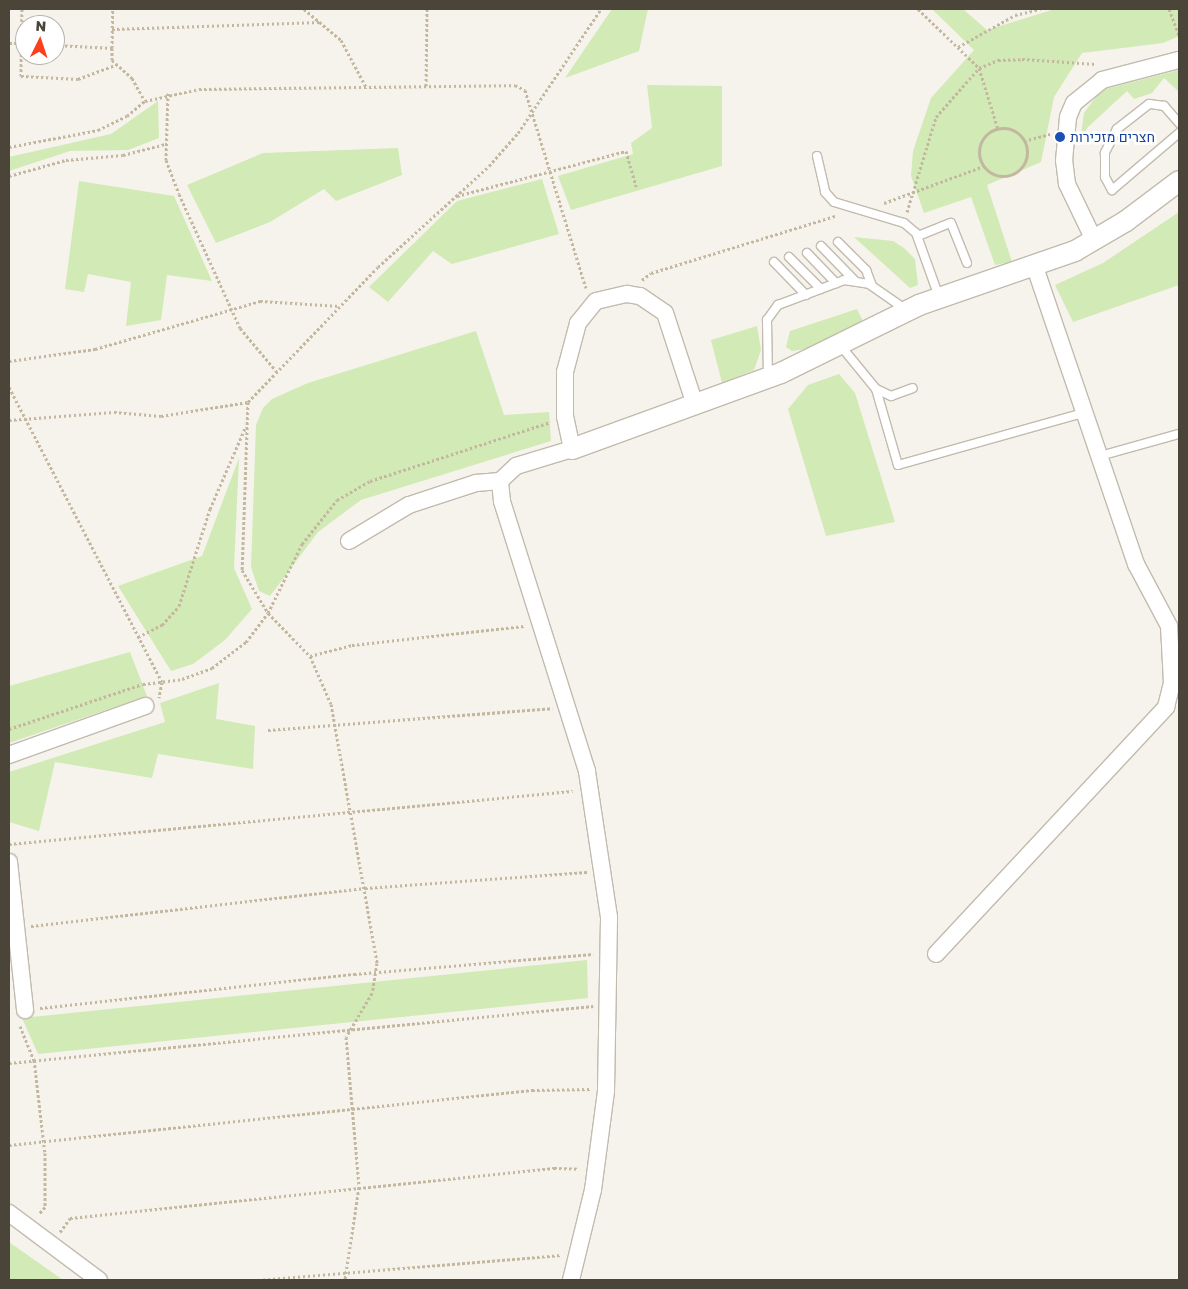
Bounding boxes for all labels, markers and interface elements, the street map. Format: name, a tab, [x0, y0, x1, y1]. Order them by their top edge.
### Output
north arrow	[15, 15, 65, 65]
text: N	[35, 17, 47, 34]
place label: חצרים מזכירות	[1070, 129, 1155, 145]
marker: חצרים מזכירות	[1054, 131, 1066, 143]

